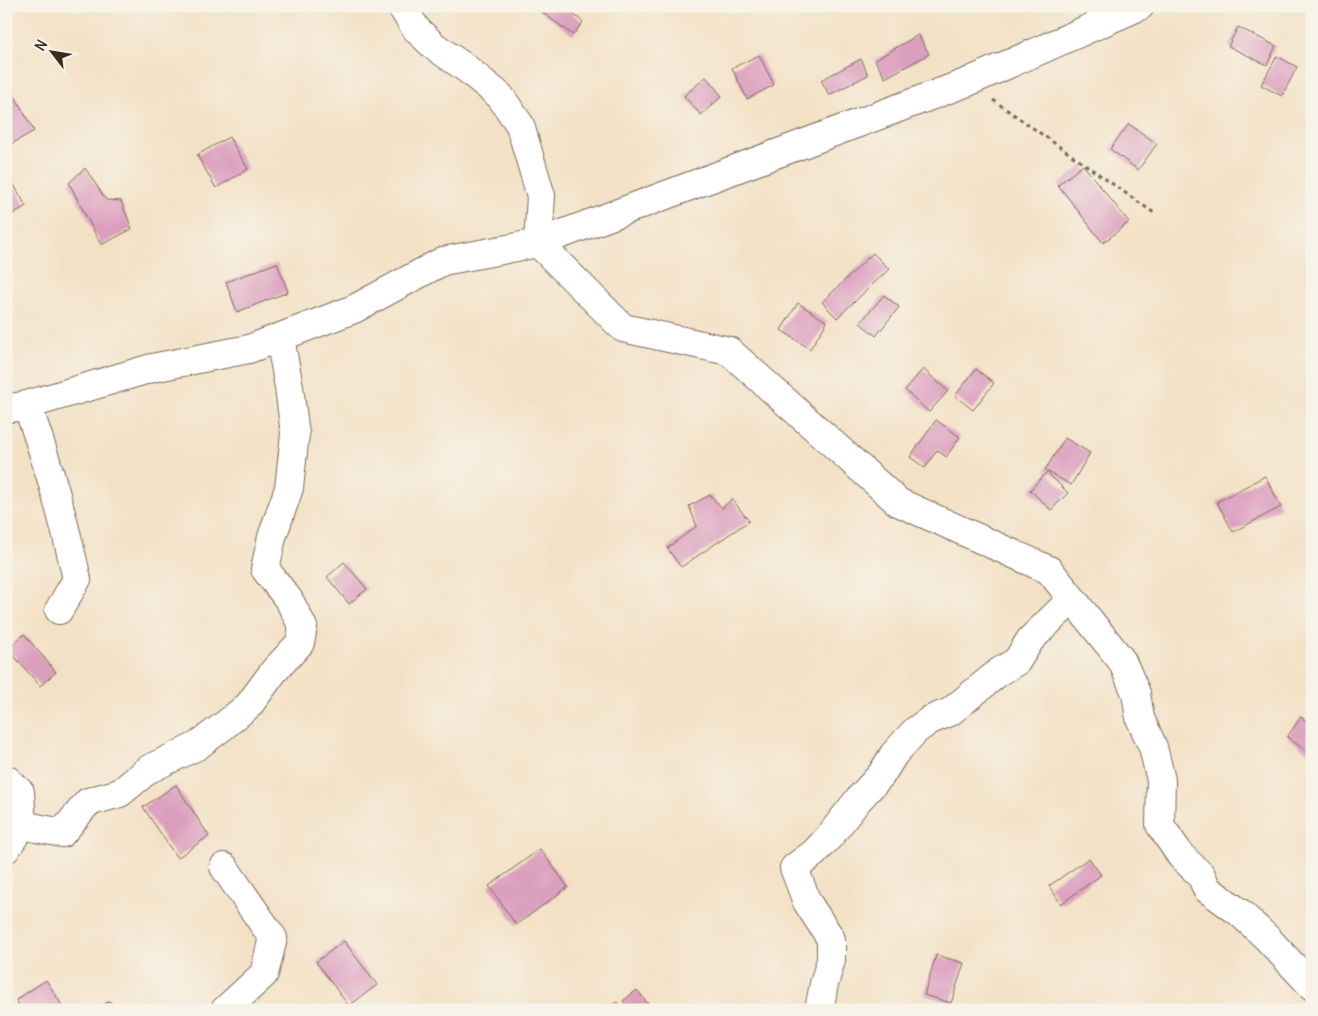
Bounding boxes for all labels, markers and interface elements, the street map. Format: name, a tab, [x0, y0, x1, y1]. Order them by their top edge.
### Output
north arrow	[28, 28, 78, 78]
text: N	[31, 37, 51, 54]

